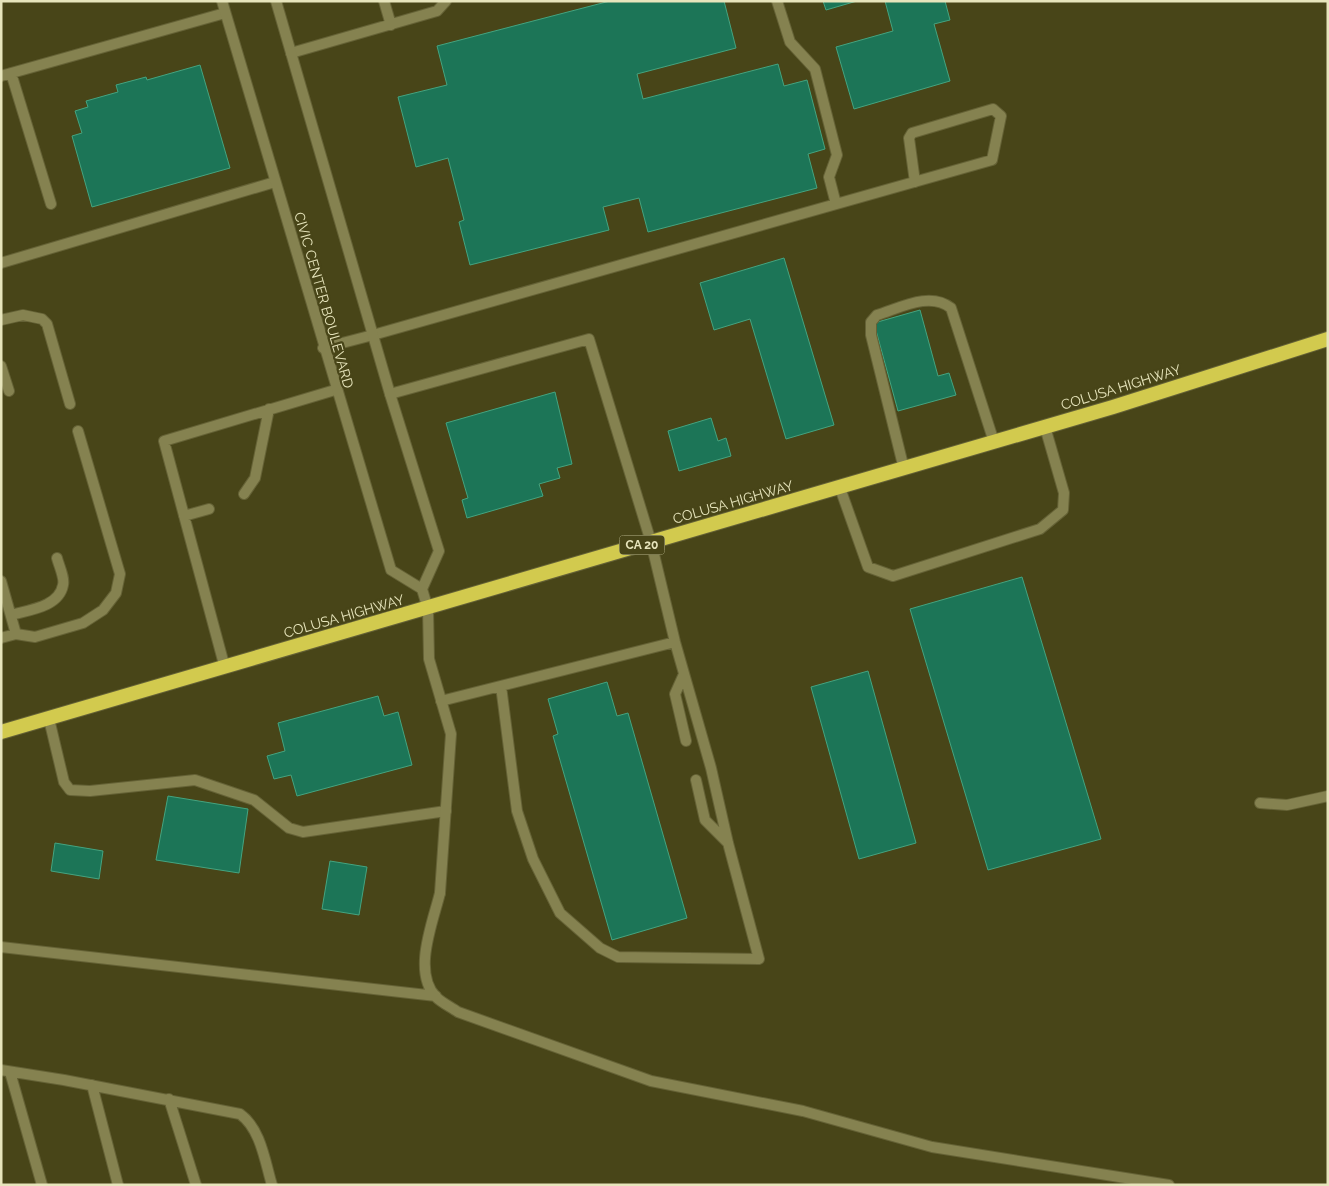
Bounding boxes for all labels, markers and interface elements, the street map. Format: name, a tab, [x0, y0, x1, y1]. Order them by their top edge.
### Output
street label: CIVIC CENTER BOULEVARD	[291, 210, 357, 390]
street label: COLUSA HIGHWAY	[1059, 361, 1183, 413]
street label: COLUSA HIGHWAY	[671, 477, 795, 527]
road number: CA 20	[620, 536, 664, 554]
street label: COLUSA HIGHWAY	[282, 591, 406, 641]

